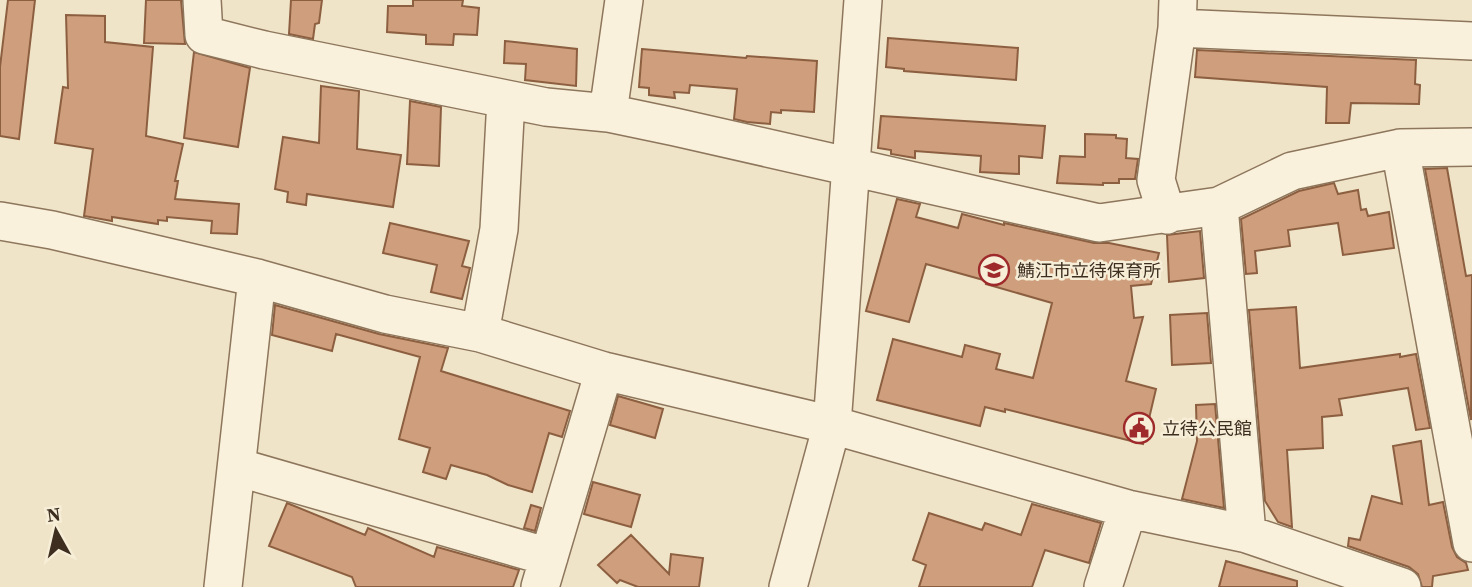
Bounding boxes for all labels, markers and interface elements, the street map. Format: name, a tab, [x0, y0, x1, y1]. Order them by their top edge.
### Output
school or university icon: 鯖江市立待保育所	[977, 253, 1011, 287]
place label: 鯖江市立待保育所	[1017, 258, 1161, 283]
public building icon: 立待公民館	[1122, 411, 1156, 445]
place label: 立待公民館	[1162, 416, 1252, 441]
north arrow	[21, 496, 91, 566]
text: N	[45, 500, 62, 528]

